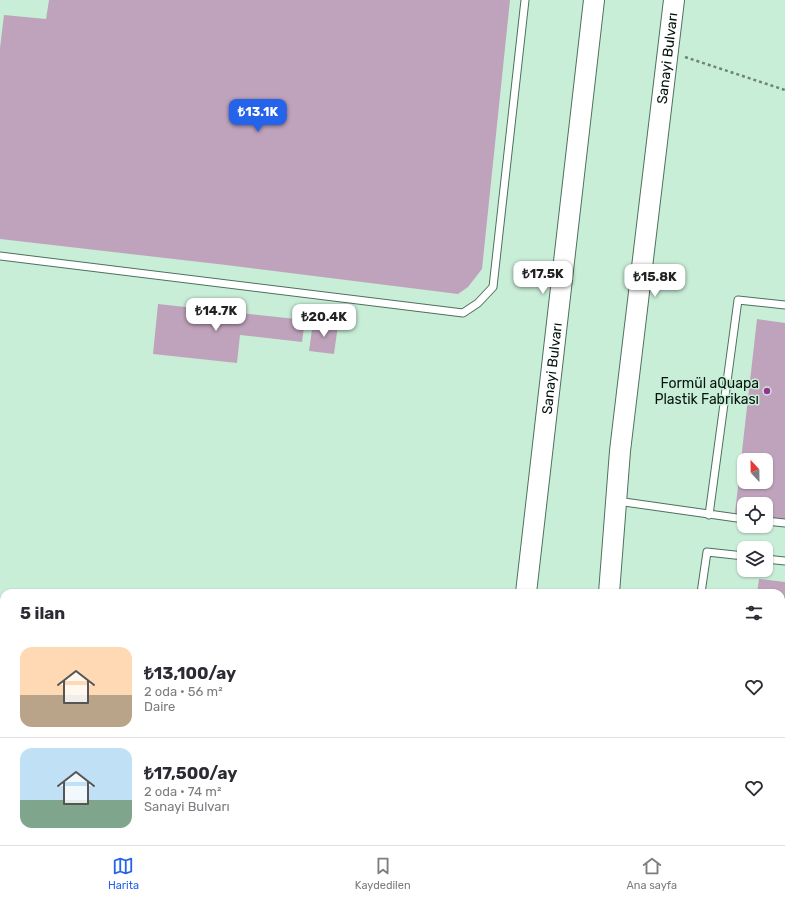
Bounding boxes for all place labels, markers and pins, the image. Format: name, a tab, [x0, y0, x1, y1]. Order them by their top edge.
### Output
pin: ₺13.1K	[225, 99, 291, 133]
pin: ₺17.5K	[510, 261, 576, 295]
pin: ₺15.8K	[622, 264, 688, 298]
pin: ₺14.7K	[183, 298, 249, 332]
pin: ₺20.4K	[291, 304, 357, 338]
place label: Formül aQuapa Plastik Fabrikası	[654, 375, 759, 408]
marker: Formül aQuapa Plastik Fabrikası	[762, 386, 772, 396]

